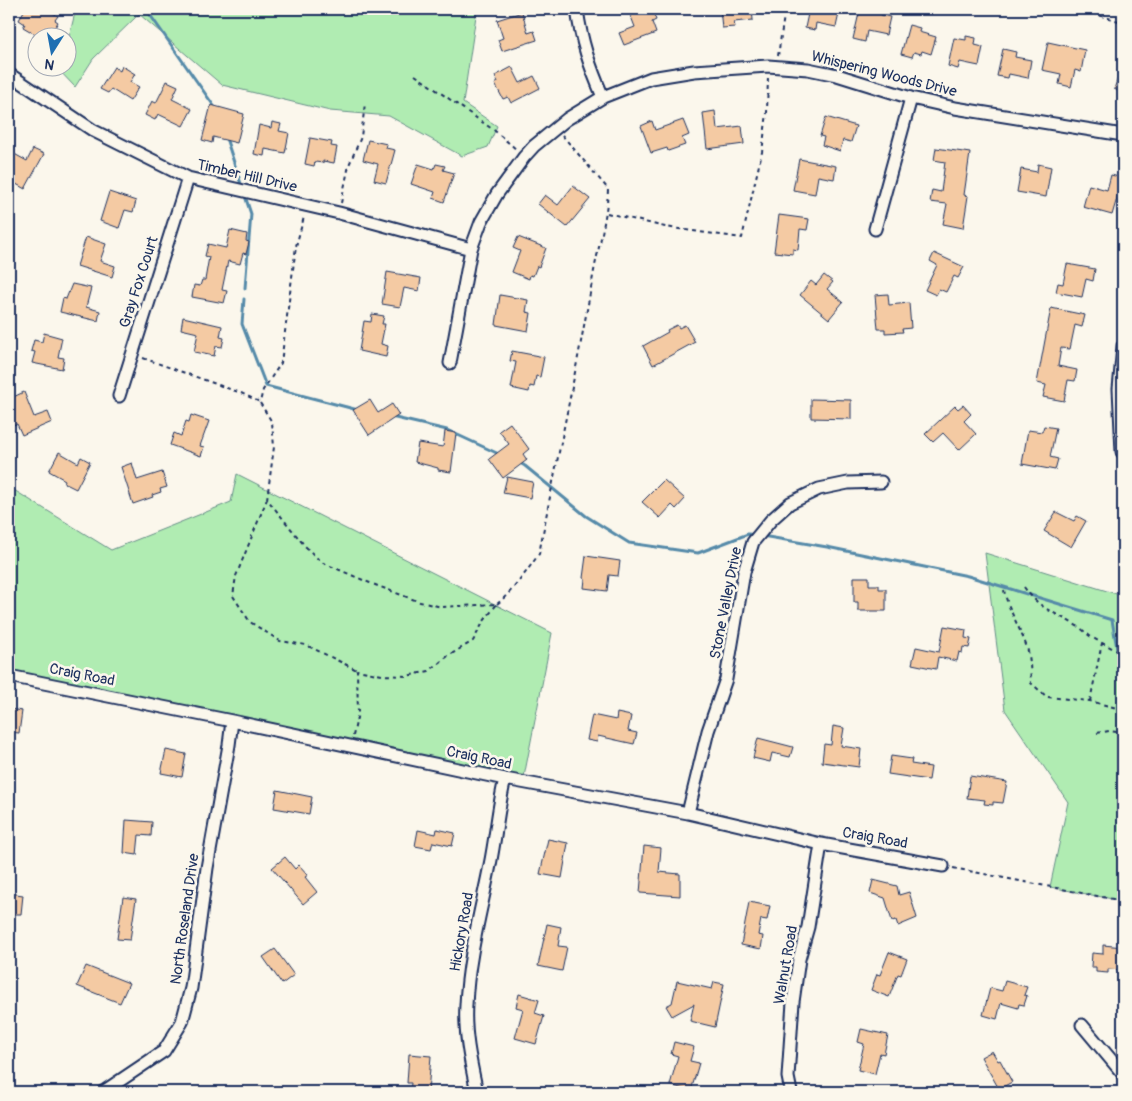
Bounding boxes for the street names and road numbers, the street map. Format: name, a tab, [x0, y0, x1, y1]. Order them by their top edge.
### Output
street label: Whispering Woods Drive	[809, 47, 959, 101]
street label: Timber Hill Drive	[195, 155, 299, 197]
street label: Gray Fox Court	[115, 233, 163, 330]
street label: Stone Valley Drive	[706, 545, 746, 661]
street label: Craig Road	[48, 659, 116, 691]
street label: Craig Road	[445, 742, 513, 774]
street label: Craig Road	[841, 823, 909, 853]
street label: North Roseland Drive	[166, 852, 204, 986]
street label: Hickory Road	[446, 891, 478, 973]
street label: Walnut Road	[770, 924, 802, 1006]

